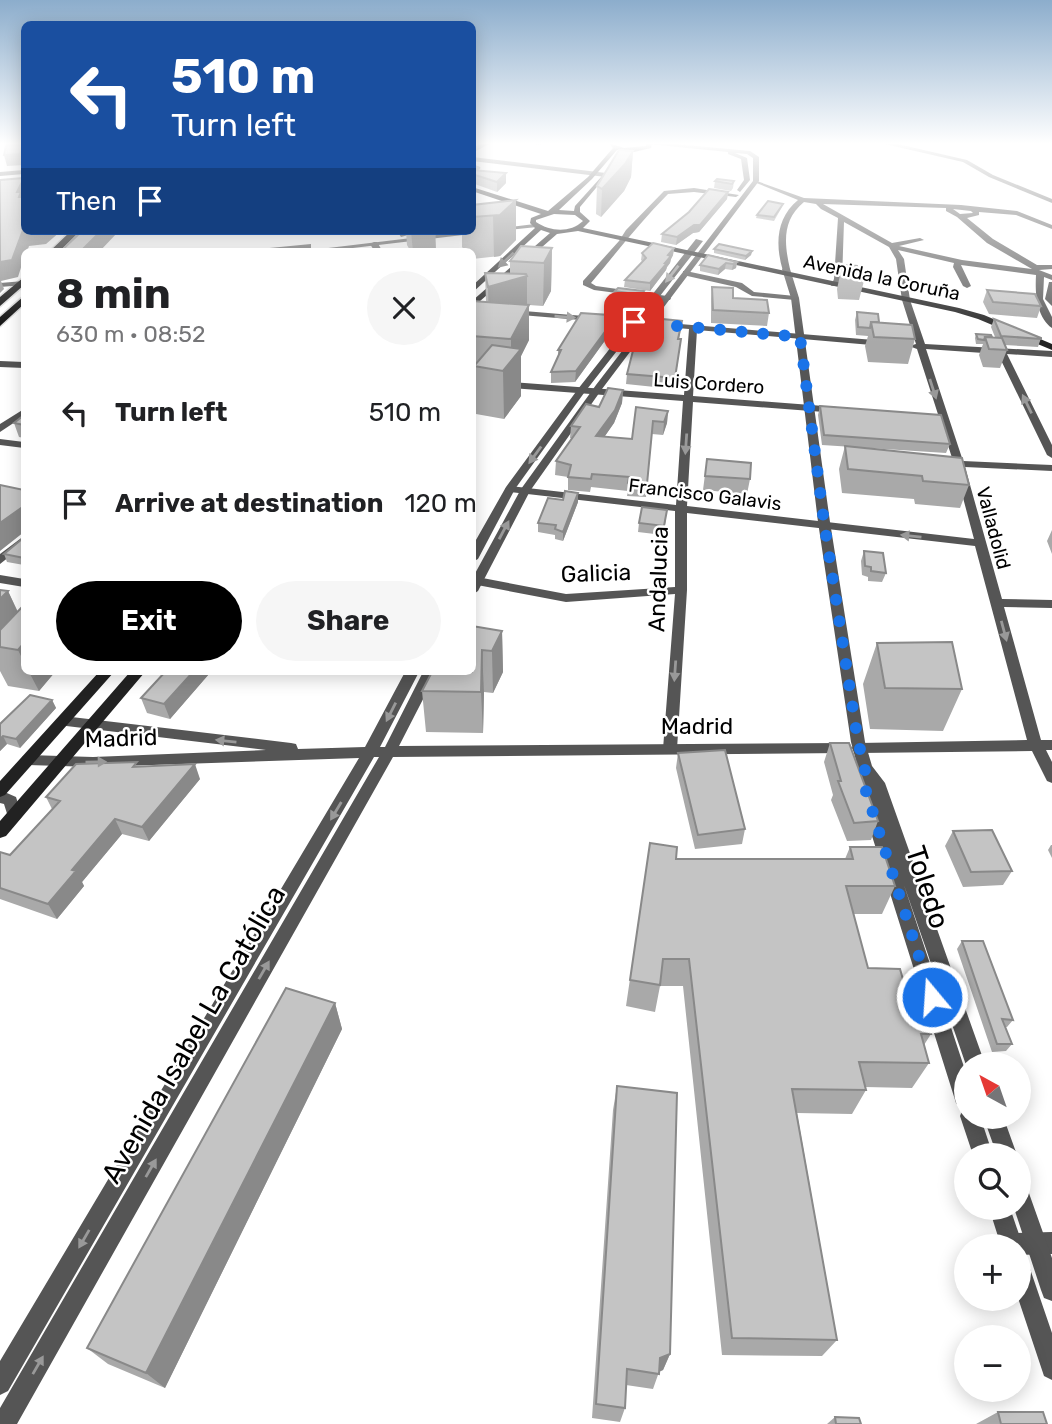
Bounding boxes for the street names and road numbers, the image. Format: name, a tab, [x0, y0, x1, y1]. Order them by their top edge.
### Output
street label: Avenida la Coruña	[801, 250, 962, 305]
street label: Luis Cordero	[653, 368, 765, 399]
street label: Francisco Galavis	[627, 474, 783, 515]
street label: Valladolid	[971, 484, 1016, 572]
street label: Andalucia	[642, 525, 674, 633]
street label: Galicia	[560, 558, 632, 588]
street label: Madrid	[661, 712, 733, 740]
street label: Madrid	[84, 723, 158, 753]
street label: Toledo	[899, 842, 956, 933]
street label: Avenida Isabel La Católica	[95, 880, 292, 1189]

